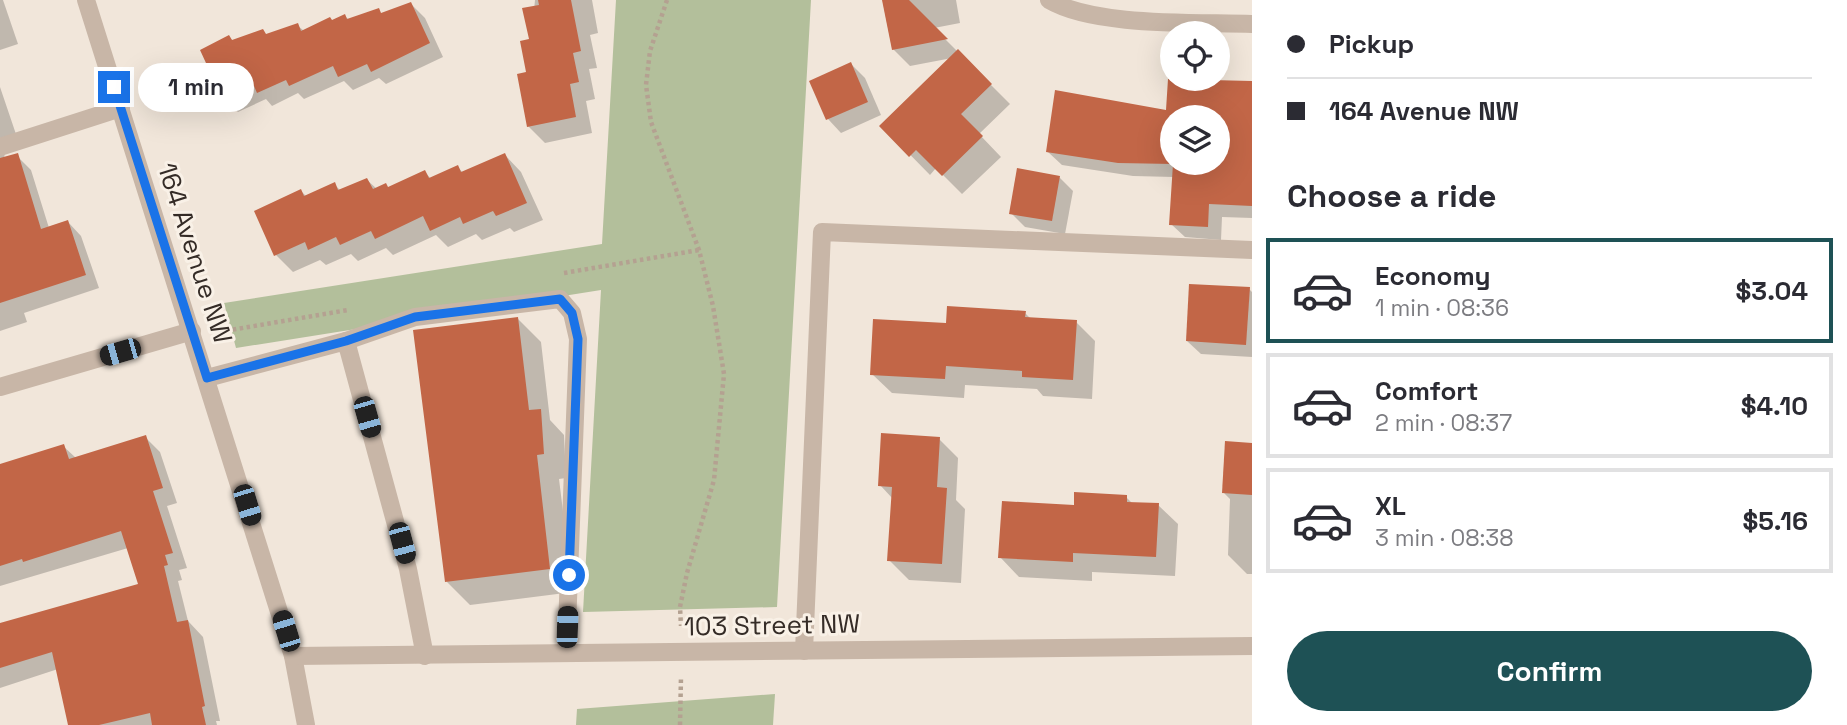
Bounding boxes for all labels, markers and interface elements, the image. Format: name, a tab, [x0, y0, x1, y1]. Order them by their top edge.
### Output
map controls	[1160, 21, 1230, 175]
button: locate	[1160, 21, 1230, 91]
text: Pickup	[1329, 27, 1414, 61]
callout: 1 min	[138, 62, 254, 112]
route end	[98, 71, 130, 103]
text: 1 min	[168, 72, 224, 102]
text: 164 Avenue NW	[1329, 94, 1519, 128]
button: layers	[1160, 105, 1230, 175]
street label: 164 Avenue NW	[150, 158, 240, 348]
text: Choose a ride	[1287, 176, 1497, 216]
icon: car	[1291, 259, 1354, 322]
text: Economy	[1375, 259, 1491, 293]
text: $3.04	[1736, 274, 1808, 308]
text: 1 min · 08:36	[1375, 293, 1509, 323]
car	[97, 336, 144, 368]
icon: car	[1291, 374, 1354, 437]
text: Comfort	[1375, 374, 1478, 408]
text: $4.10	[1741, 389, 1808, 423]
car	[352, 394, 383, 440]
text: 2 min · 08:37	[1375, 408, 1512, 438]
car	[231, 482, 264, 528]
icon: car	[1291, 489, 1354, 552]
text: XL	[1375, 489, 1406, 523]
text: $5.16	[1742, 504, 1808, 538]
car	[387, 520, 418, 566]
text: 3 min · 08:38	[1375, 523, 1514, 553]
route start	[553, 559, 585, 591]
car	[556, 606, 579, 648]
street label: 103 Street NW	[684, 606, 860, 644]
car	[270, 608, 303, 654]
button: Confirm	[1287, 631, 1812, 711]

